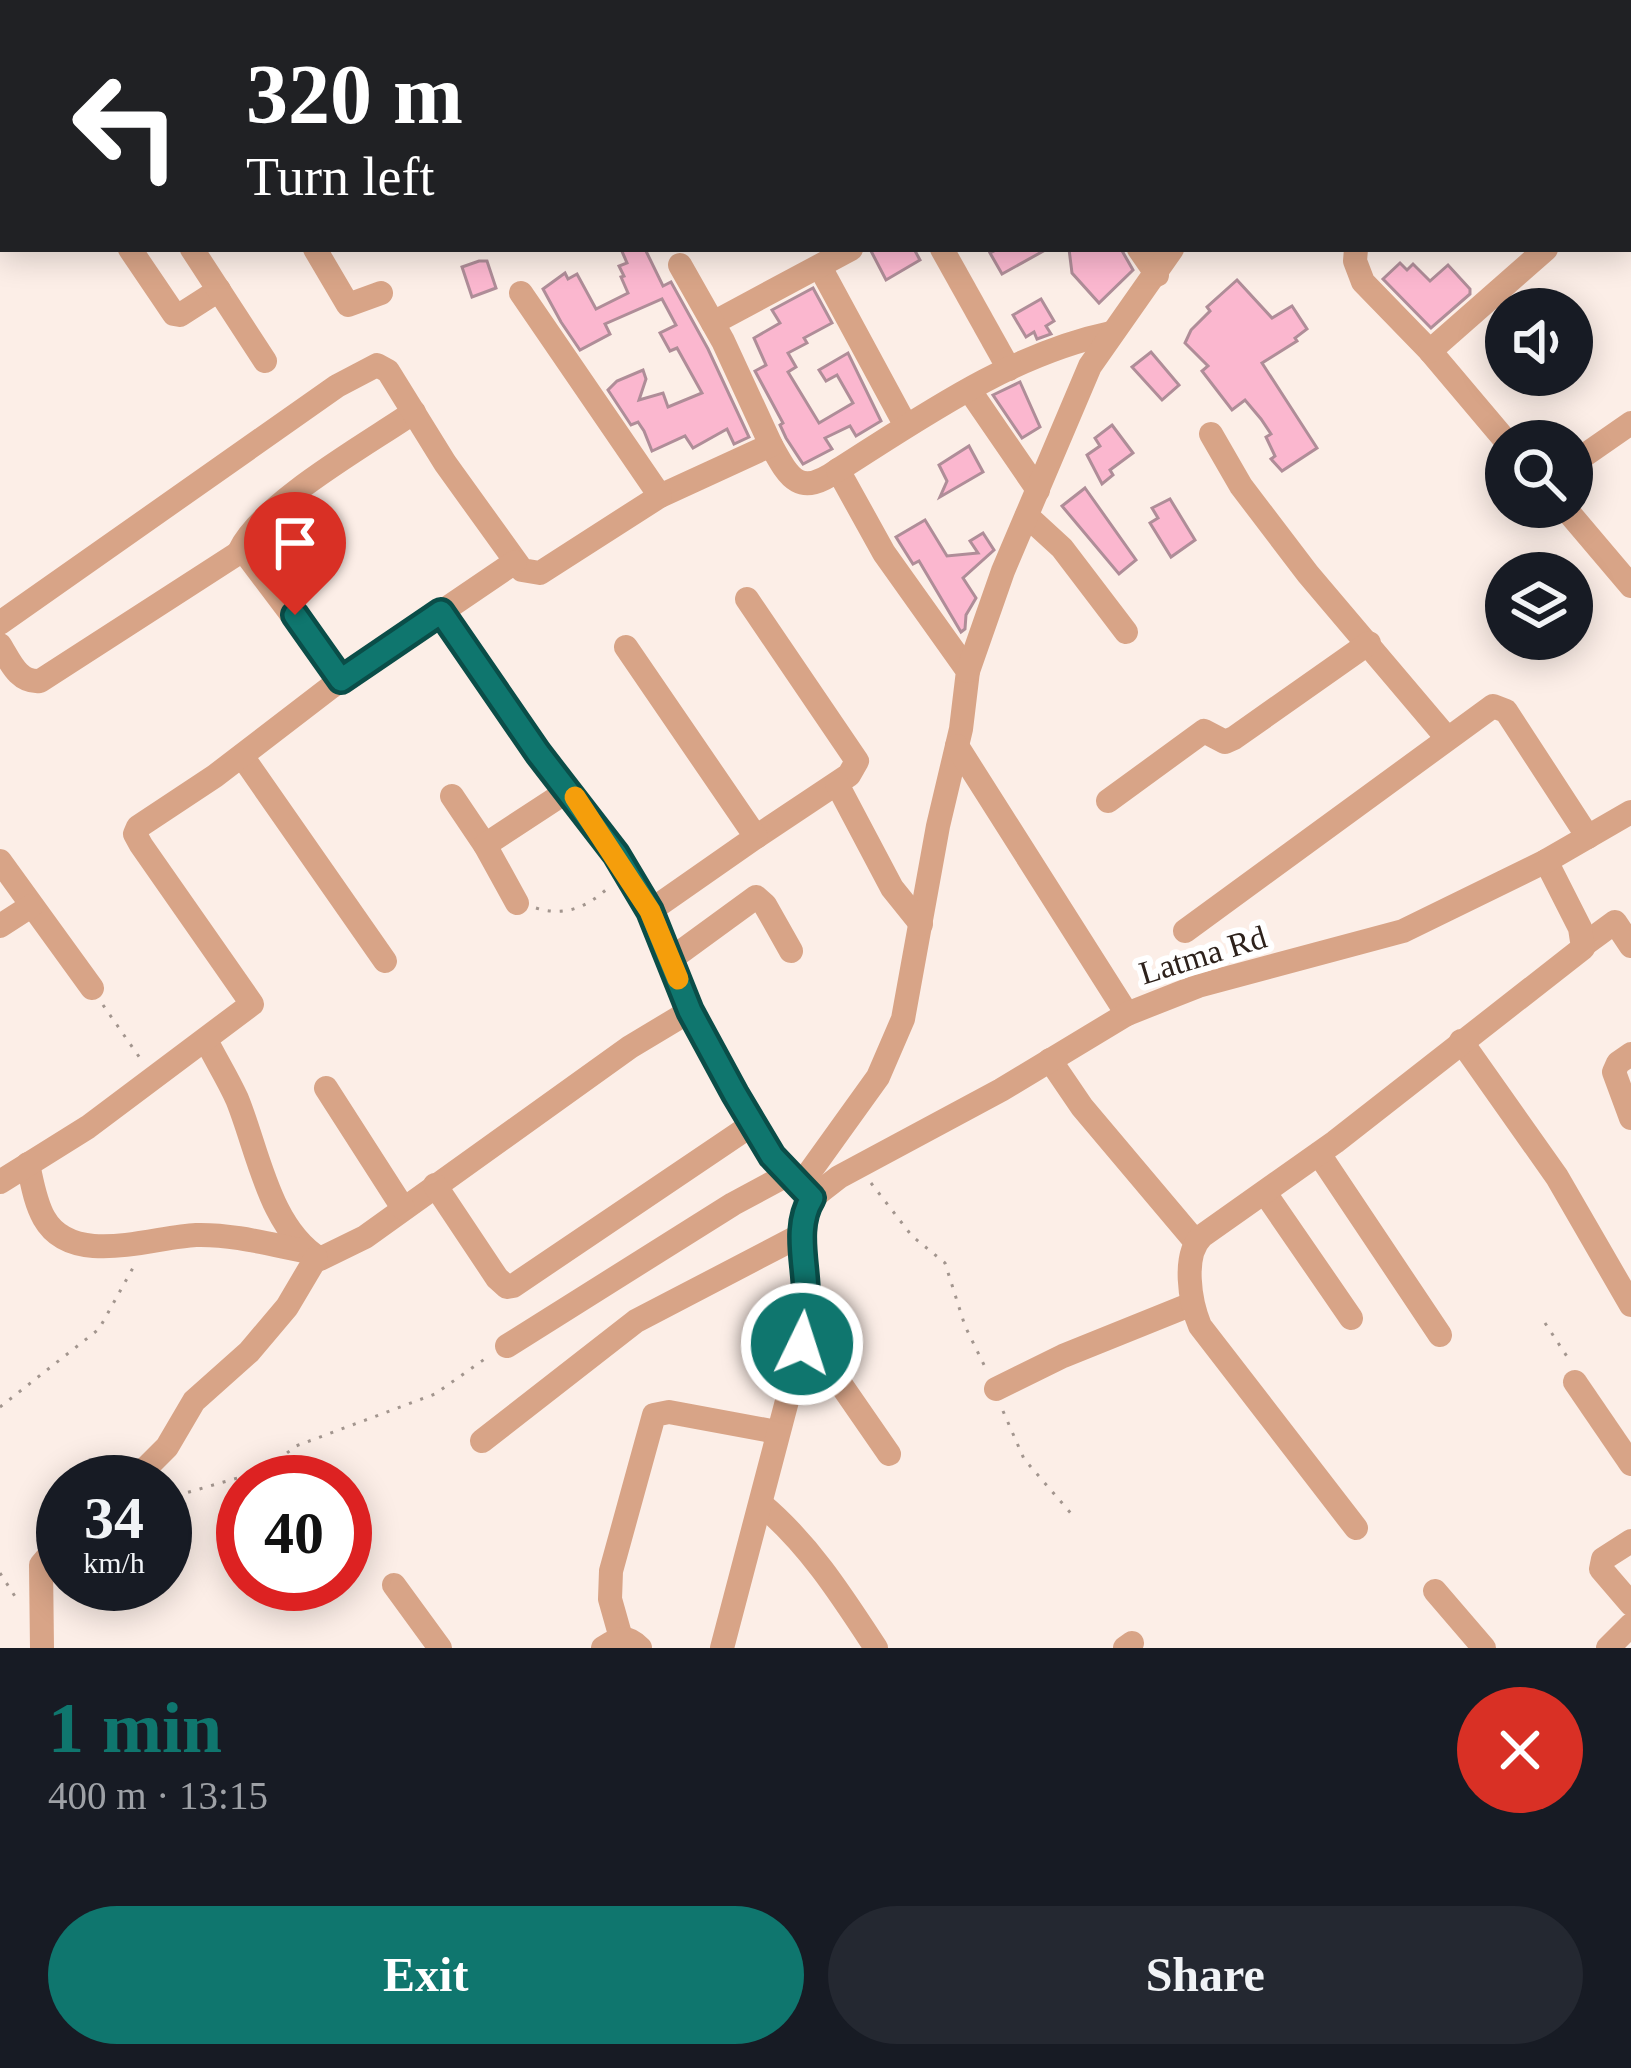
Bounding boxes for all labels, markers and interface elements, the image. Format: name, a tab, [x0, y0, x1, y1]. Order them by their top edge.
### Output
icon: left	[48, 48, 204, 204]
text: 320 m	[246, 48, 463, 141]
text: Turn left	[246, 147, 435, 207]
map controls	[1485, 288, 1593, 660]
button: sound	[1485, 288, 1593, 396]
button: search	[1485, 420, 1593, 528]
pin	[244, 492, 346, 615]
icon: arrive	[262, 510, 328, 576]
button: layers	[1485, 552, 1593, 660]
street label: Latma Rd	[1135, 918, 1271, 991]
position arrow	[739, 1281, 865, 1407]
speed limit sign: 40	[216, 1455, 372, 1611]
text: 34	[84, 1485, 144, 1551]
text: km/h	[83, 1546, 145, 1579]
button: close	[1457, 1687, 1583, 1813]
text: 1 min	[48, 1688, 222, 1768]
text: 400 m · 13:15	[48, 1774, 268, 1817]
button: Exit	[48, 1906, 804, 2044]
button: Share	[828, 1906, 1583, 2044]

